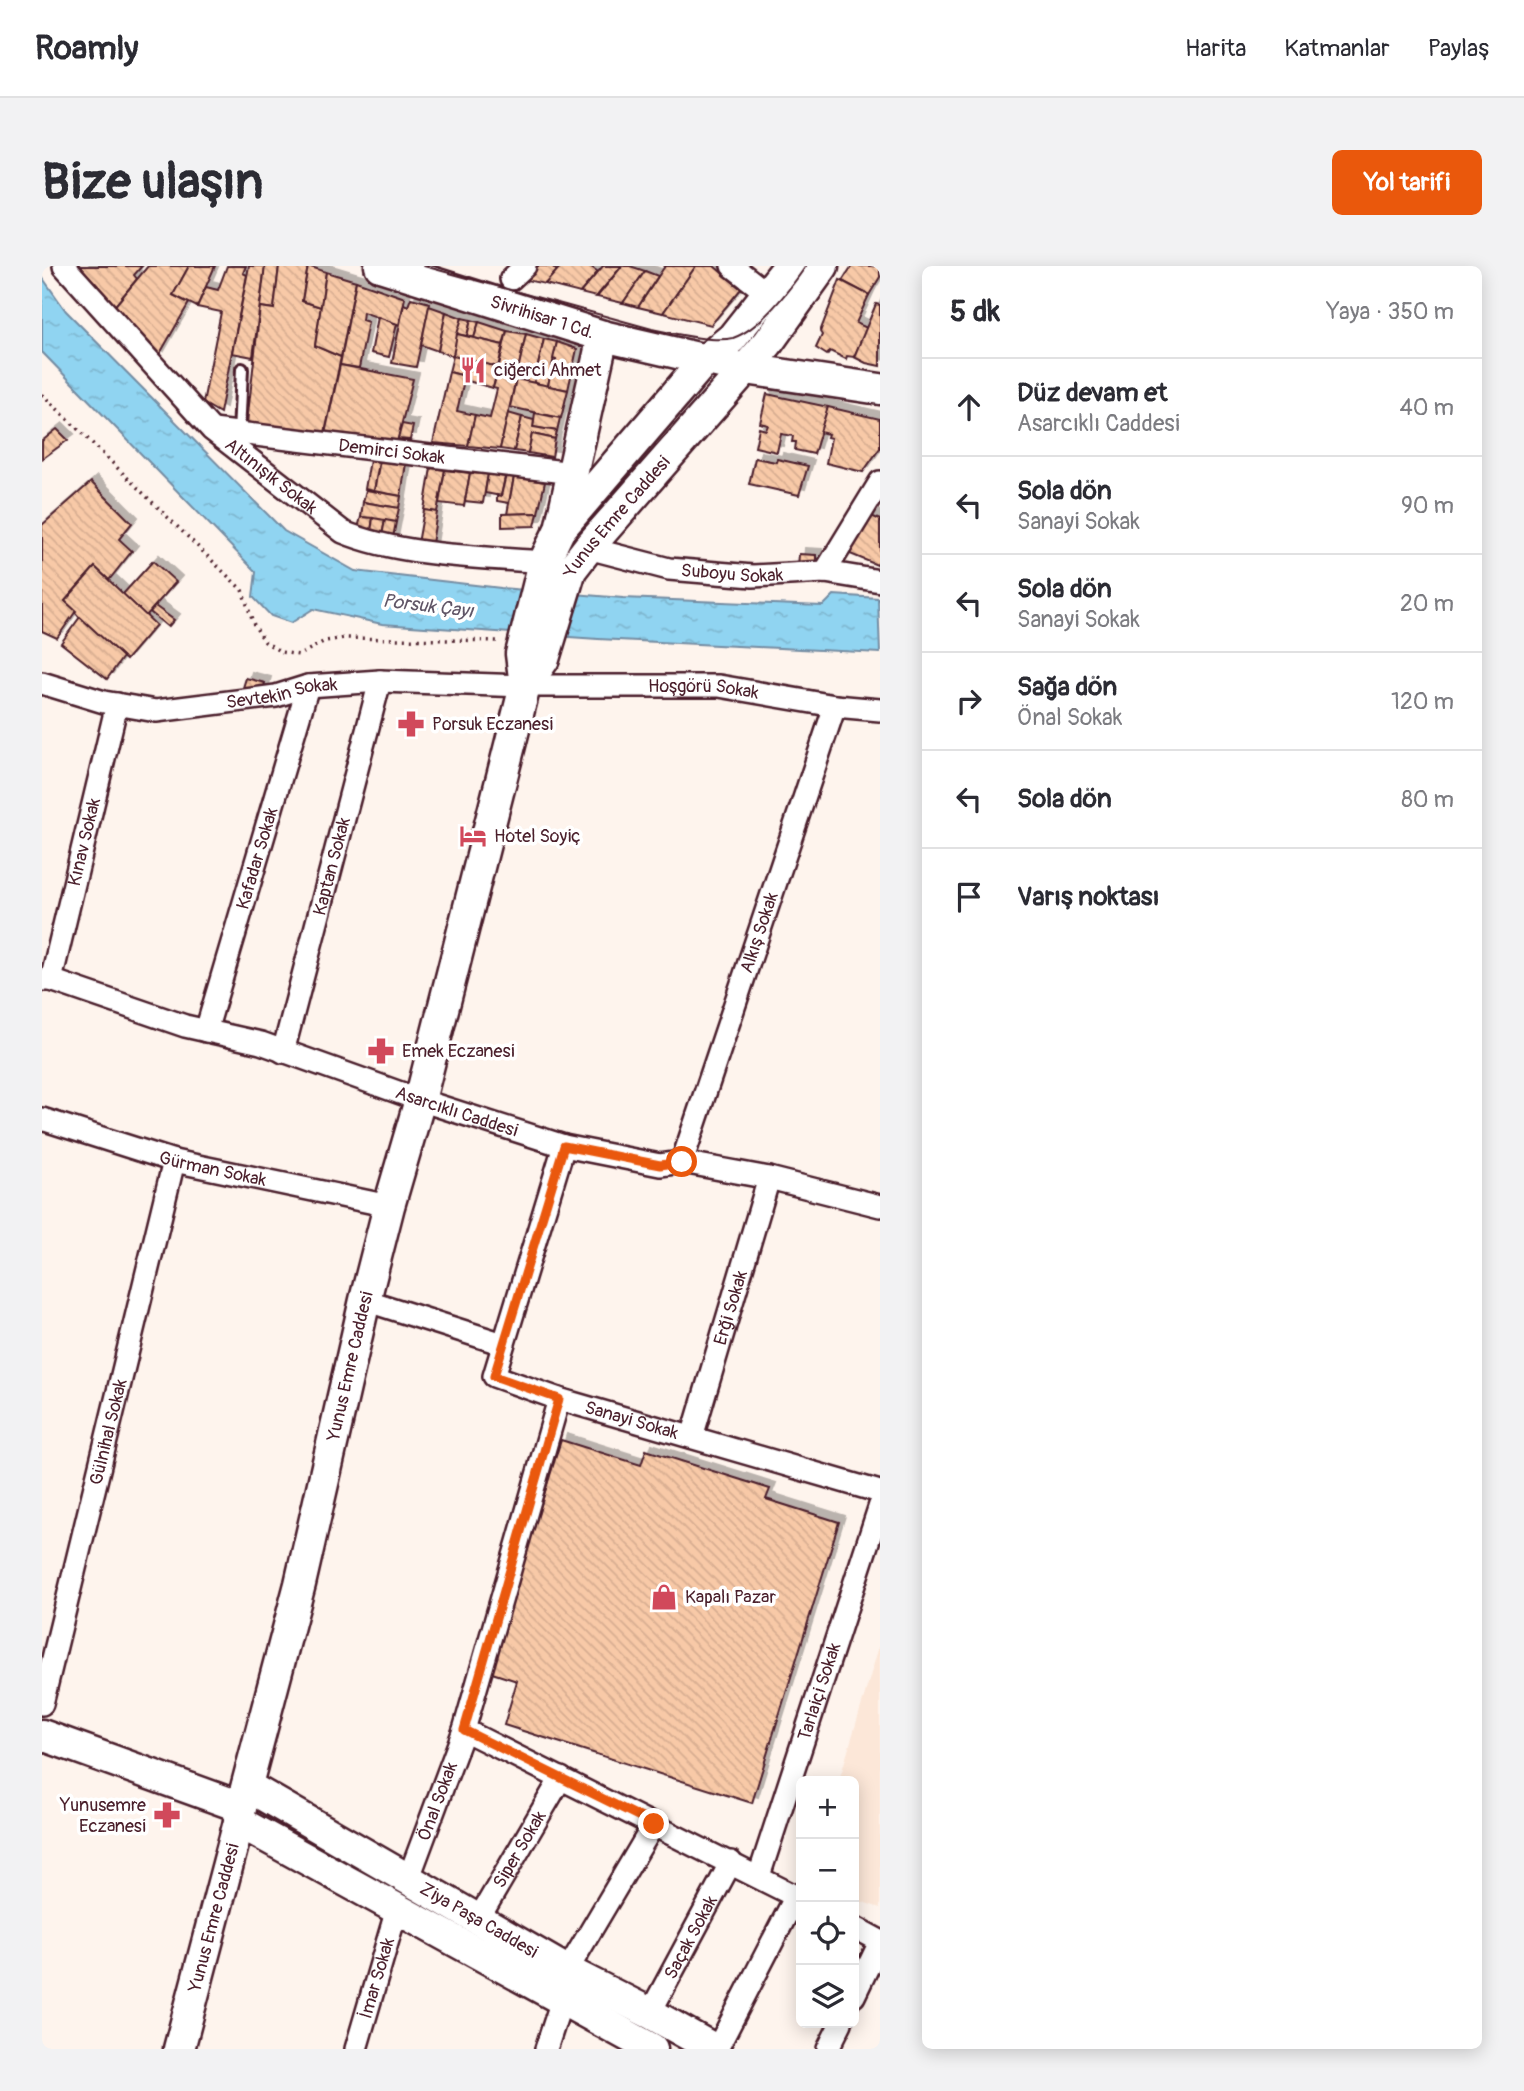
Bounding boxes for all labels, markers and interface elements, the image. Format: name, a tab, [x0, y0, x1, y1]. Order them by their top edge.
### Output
text: Roamly	[35, 28, 138, 69]
text: Harita	[1185, 34, 1246, 63]
text: Katmanlar	[1284, 34, 1390, 63]
text: Paylaş	[1428, 34, 1489, 63]
button: Yol tarifi	[1332, 150, 1482, 215]
text: Bize ulaşın	[42, 152, 263, 213]
street label: Sivrihisar 1 Cd.	[487, 290, 597, 344]
text: 5 dk	[950, 293, 1000, 330]
text: Yaya · 350 m	[1327, 297, 1454, 326]
restaurant icon: ciğerci Ahmet	[458, 355, 488, 385]
place label: ciğerci Ahmet	[494, 359, 602, 382]
text: Düz devam et	[1017, 377, 1168, 409]
icon: ahead	[950, 388, 988, 426]
text: 40 m	[1400, 393, 1454, 422]
text: Asarcıklı Caddesi	[1017, 409, 1180, 438]
street label: Altınışık Sokak	[220, 433, 322, 520]
street label: Demirci Sokak	[337, 434, 447, 470]
street label: Yunus Emre Caddesi	[558, 451, 676, 580]
text: Sola dön	[1017, 475, 1112, 507]
icon: left	[950, 486, 988, 524]
text: 90 m	[1401, 491, 1454, 520]
text: Sanayi Sokak	[1017, 507, 1140, 536]
street label: Suboyu Sokak	[680, 559, 784, 588]
text: Sola dön	[1017, 573, 1112, 605]
icon: left	[950, 584, 988, 622]
water label: Porsuk Çayı	[381, 589, 475, 624]
text: 20 m	[1400, 589, 1454, 618]
text: Sanayi Sokak	[1017, 605, 1140, 634]
text: Sağa dön	[1017, 671, 1117, 703]
street label: Sevtekin Sokak	[225, 673, 339, 714]
street label: Hoşgörü Sokak	[648, 675, 761, 705]
icon: right	[950, 682, 988, 720]
text: 120 m	[1391, 687, 1454, 716]
text: Önal Sokak	[1017, 703, 1122, 732]
pharmacy icon: Porsuk Eczanesi	[396, 709, 426, 739]
place label: Porsuk Eczanesi	[432, 713, 553, 736]
icon: left	[950, 780, 988, 818]
text: Sola dön	[1017, 783, 1112, 815]
text: 80 m	[1401, 785, 1454, 814]
street label: Kınav Sokak	[63, 795, 106, 888]
street label: Kafadar Sokak	[232, 804, 284, 912]
street label: Kaptan Sokak	[308, 814, 356, 918]
hotel icon: Hotel Soyiç	[458, 821, 488, 851]
place label: Hotel Soyiç	[494, 825, 581, 848]
icon: arrive	[950, 878, 988, 916]
text: Varış noktası	[1017, 881, 1159, 913]
street label: Alkış Sokak	[735, 889, 784, 976]
pharmacy icon: Emek Eczanesi	[366, 1036, 396, 1066]
place label: Emek Eczanesi	[402, 1040, 515, 1063]
street label: Asarcıklı Caddesi	[392, 1081, 521, 1143]
street label: Gürman Sokak	[156, 1146, 269, 1192]
route start	[666, 1146, 697, 1177]
street label: Erği Sokak	[709, 1267, 753, 1348]
street label: Yunus Emre Caddesi	[322, 1289, 379, 1444]
street label: Gülnihal Sokak	[85, 1376, 133, 1487]
street label: Sanayi Sokak	[582, 1396, 681, 1445]
shop icon: Kapalı Pazar	[649, 1582, 679, 1612]
place label: Kapalı Pazar	[685, 1586, 776, 1609]
street label: Tarlaiçi Sokak	[793, 1639, 846, 1744]
street label: Önal Sokak	[413, 1758, 463, 1844]
map controls	[796, 1776, 859, 2028]
button: +	[796, 1776, 859, 1839]
place label: Yunusemre Eczanesi	[59, 1794, 146, 1838]
pharmacy icon: Yunusemre Eczanesi	[152, 1800, 182, 1830]
street label: Siper Sokak	[488, 1806, 552, 1892]
route end	[638, 1808, 669, 1839]
button: −	[796, 1839, 859, 1902]
street label: Yunus Emre Caddesi	[183, 1841, 245, 1995]
street label: Ziya Paşa Caddesi	[416, 1877, 542, 1964]
street label: Saçak Sokak	[659, 1891, 723, 1983]
button: locate	[796, 1902, 859, 1965]
street label: İmar Sokak	[355, 1934, 400, 2021]
button: layers	[796, 1965, 859, 2028]

